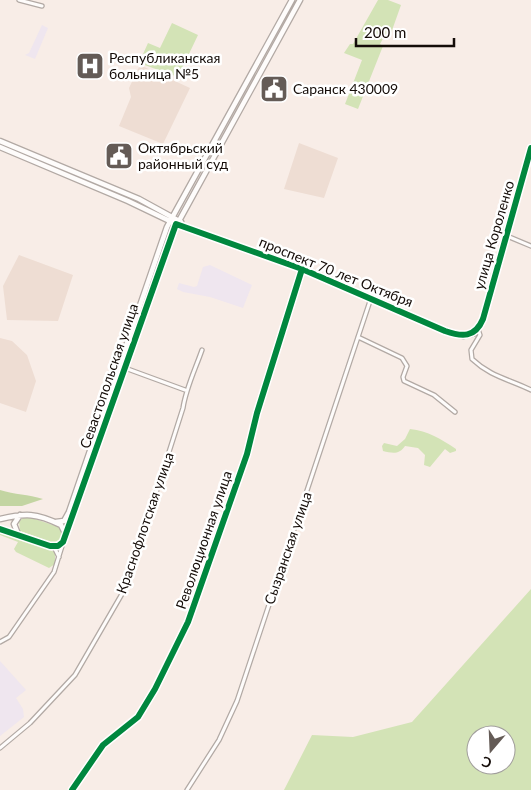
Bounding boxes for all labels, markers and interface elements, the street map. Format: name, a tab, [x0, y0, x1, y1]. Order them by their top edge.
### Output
scale bar	[356, 15, 454, 47]
text: 200 m	[364, 23, 406, 41]
place label: Республиканская больница №5	[109, 49, 220, 82]
hospital icon: Республиканская больница №5	[75, 51, 105, 81]
public building icon: Саранск 430009	[259, 74, 289, 104]
place label: Саранск 430009	[293, 80, 398, 97]
place label: Октябрьский районный суд	[138, 139, 229, 172]
public building icon: Октябрьский районный суд	[104, 141, 134, 171]
street label: улица Короленко	[470, 178, 517, 291]
street label: проспект 70 лет Октября	[257, 233, 416, 310]
street label: Севастопольская улица	[76, 301, 141, 450]
street label: Краснофлотская улица	[112, 450, 177, 596]
street label: Революционная улица	[172, 468, 235, 611]
street label: Сызранская улица	[260, 489, 315, 606]
north arrow	[466, 725, 516, 775]
text: С	[479, 753, 494, 772]

